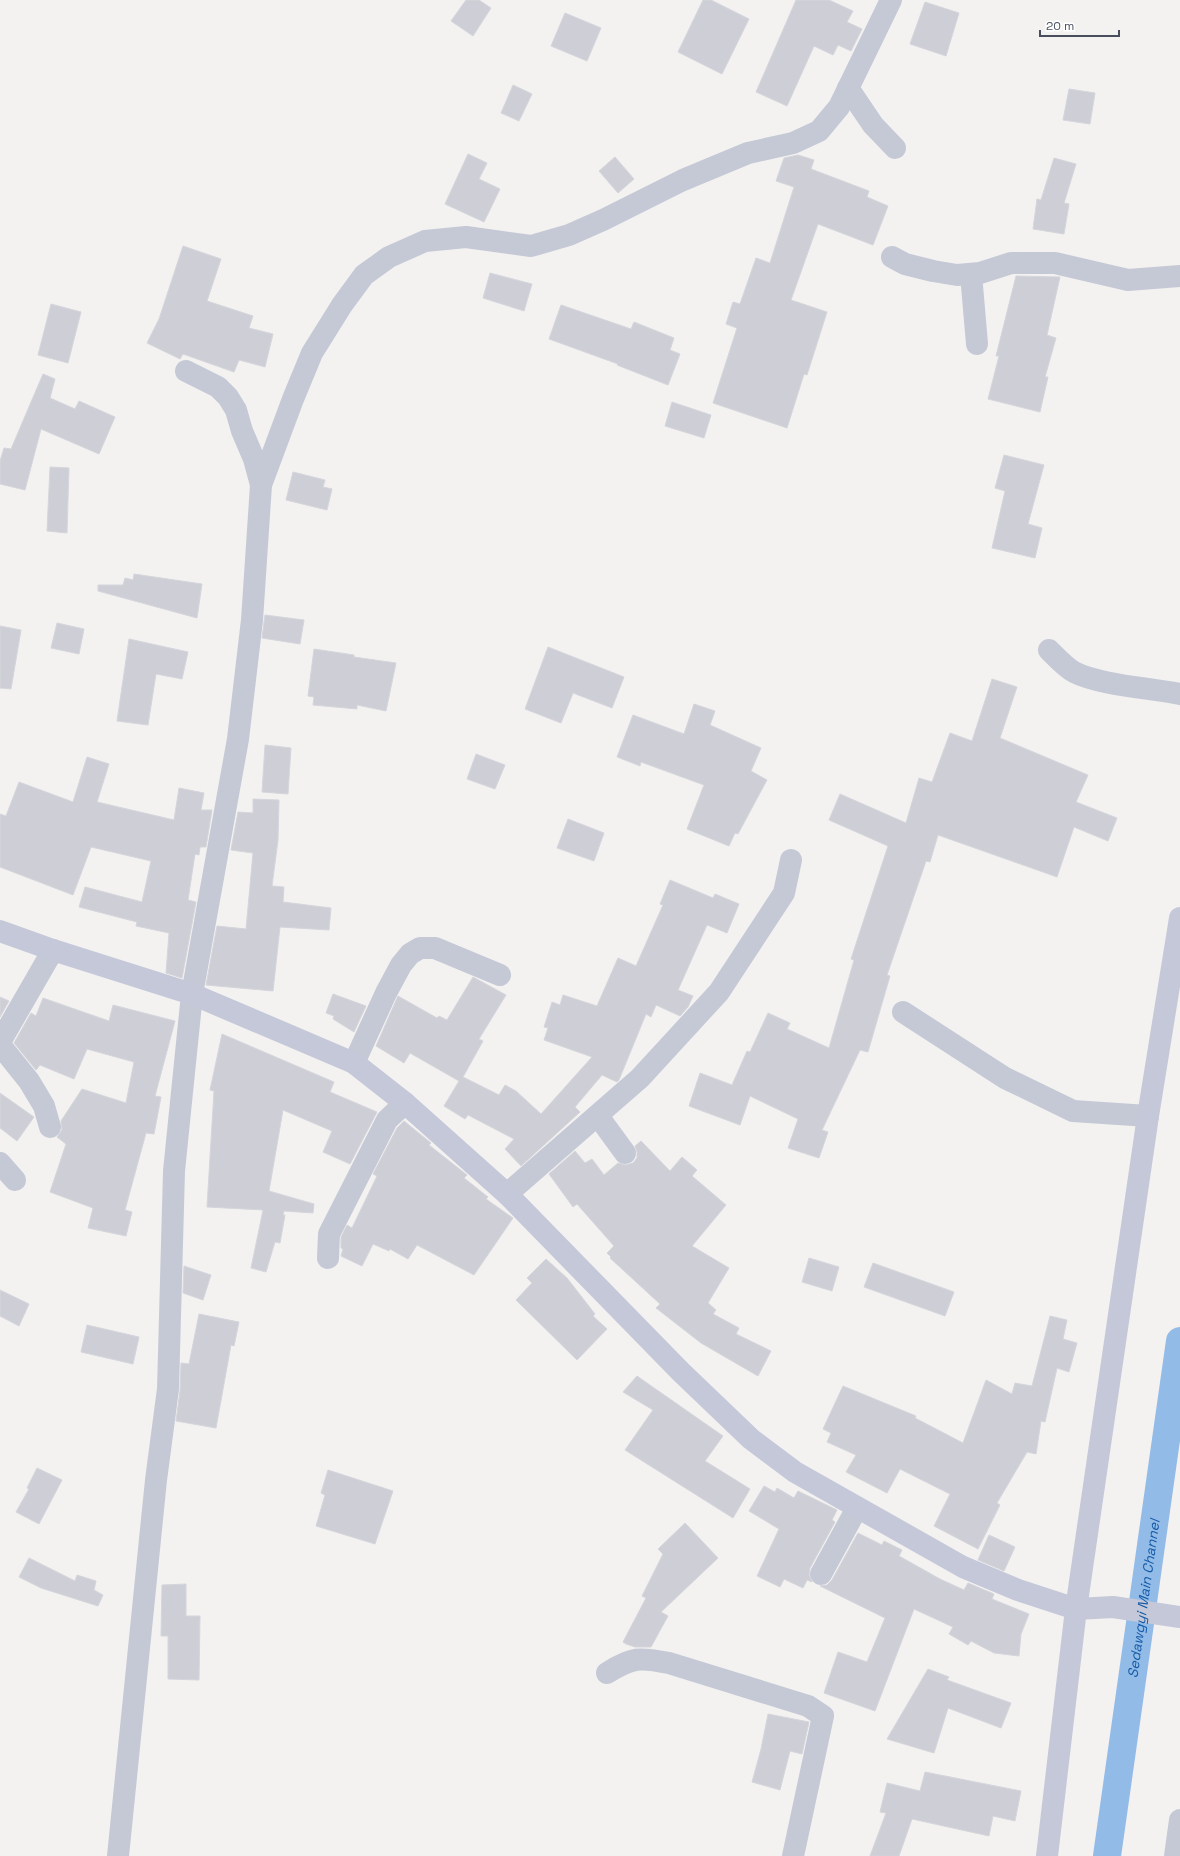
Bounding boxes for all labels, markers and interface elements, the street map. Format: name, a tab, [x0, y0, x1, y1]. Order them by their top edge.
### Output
scale bar	[1040, 12, 1119, 38]
text: 20 m	[1046, 18, 1074, 34]
water label: Sedawgyi Main Channel	[1123, 1517, 1164, 1679]

